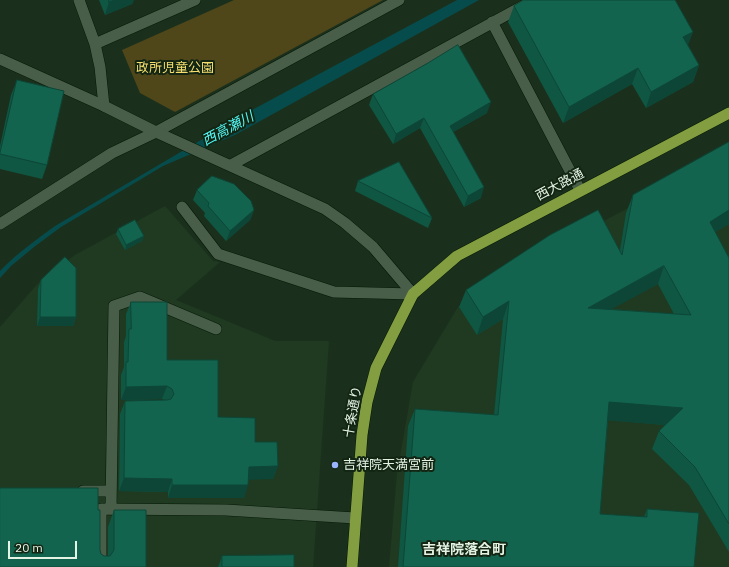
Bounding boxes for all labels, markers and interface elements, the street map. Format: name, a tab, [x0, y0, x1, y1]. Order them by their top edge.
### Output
park label: 政所児童公園	[136, 60, 214, 76]
water label: 西高瀬川	[199, 108, 257, 150]
street label: 西大路通	[533, 166, 587, 204]
street label: 十条通り	[341, 385, 365, 439]
place label: 吉祥院天満宮前	[343, 457, 434, 473]
marker: 吉祥院天満宮前	[330, 460, 340, 470]
scale bar	[10, 533, 79, 559]
text: 20 m	[15, 540, 43, 555]
district label: 吉祥院落合町	[422, 542, 506, 558]

